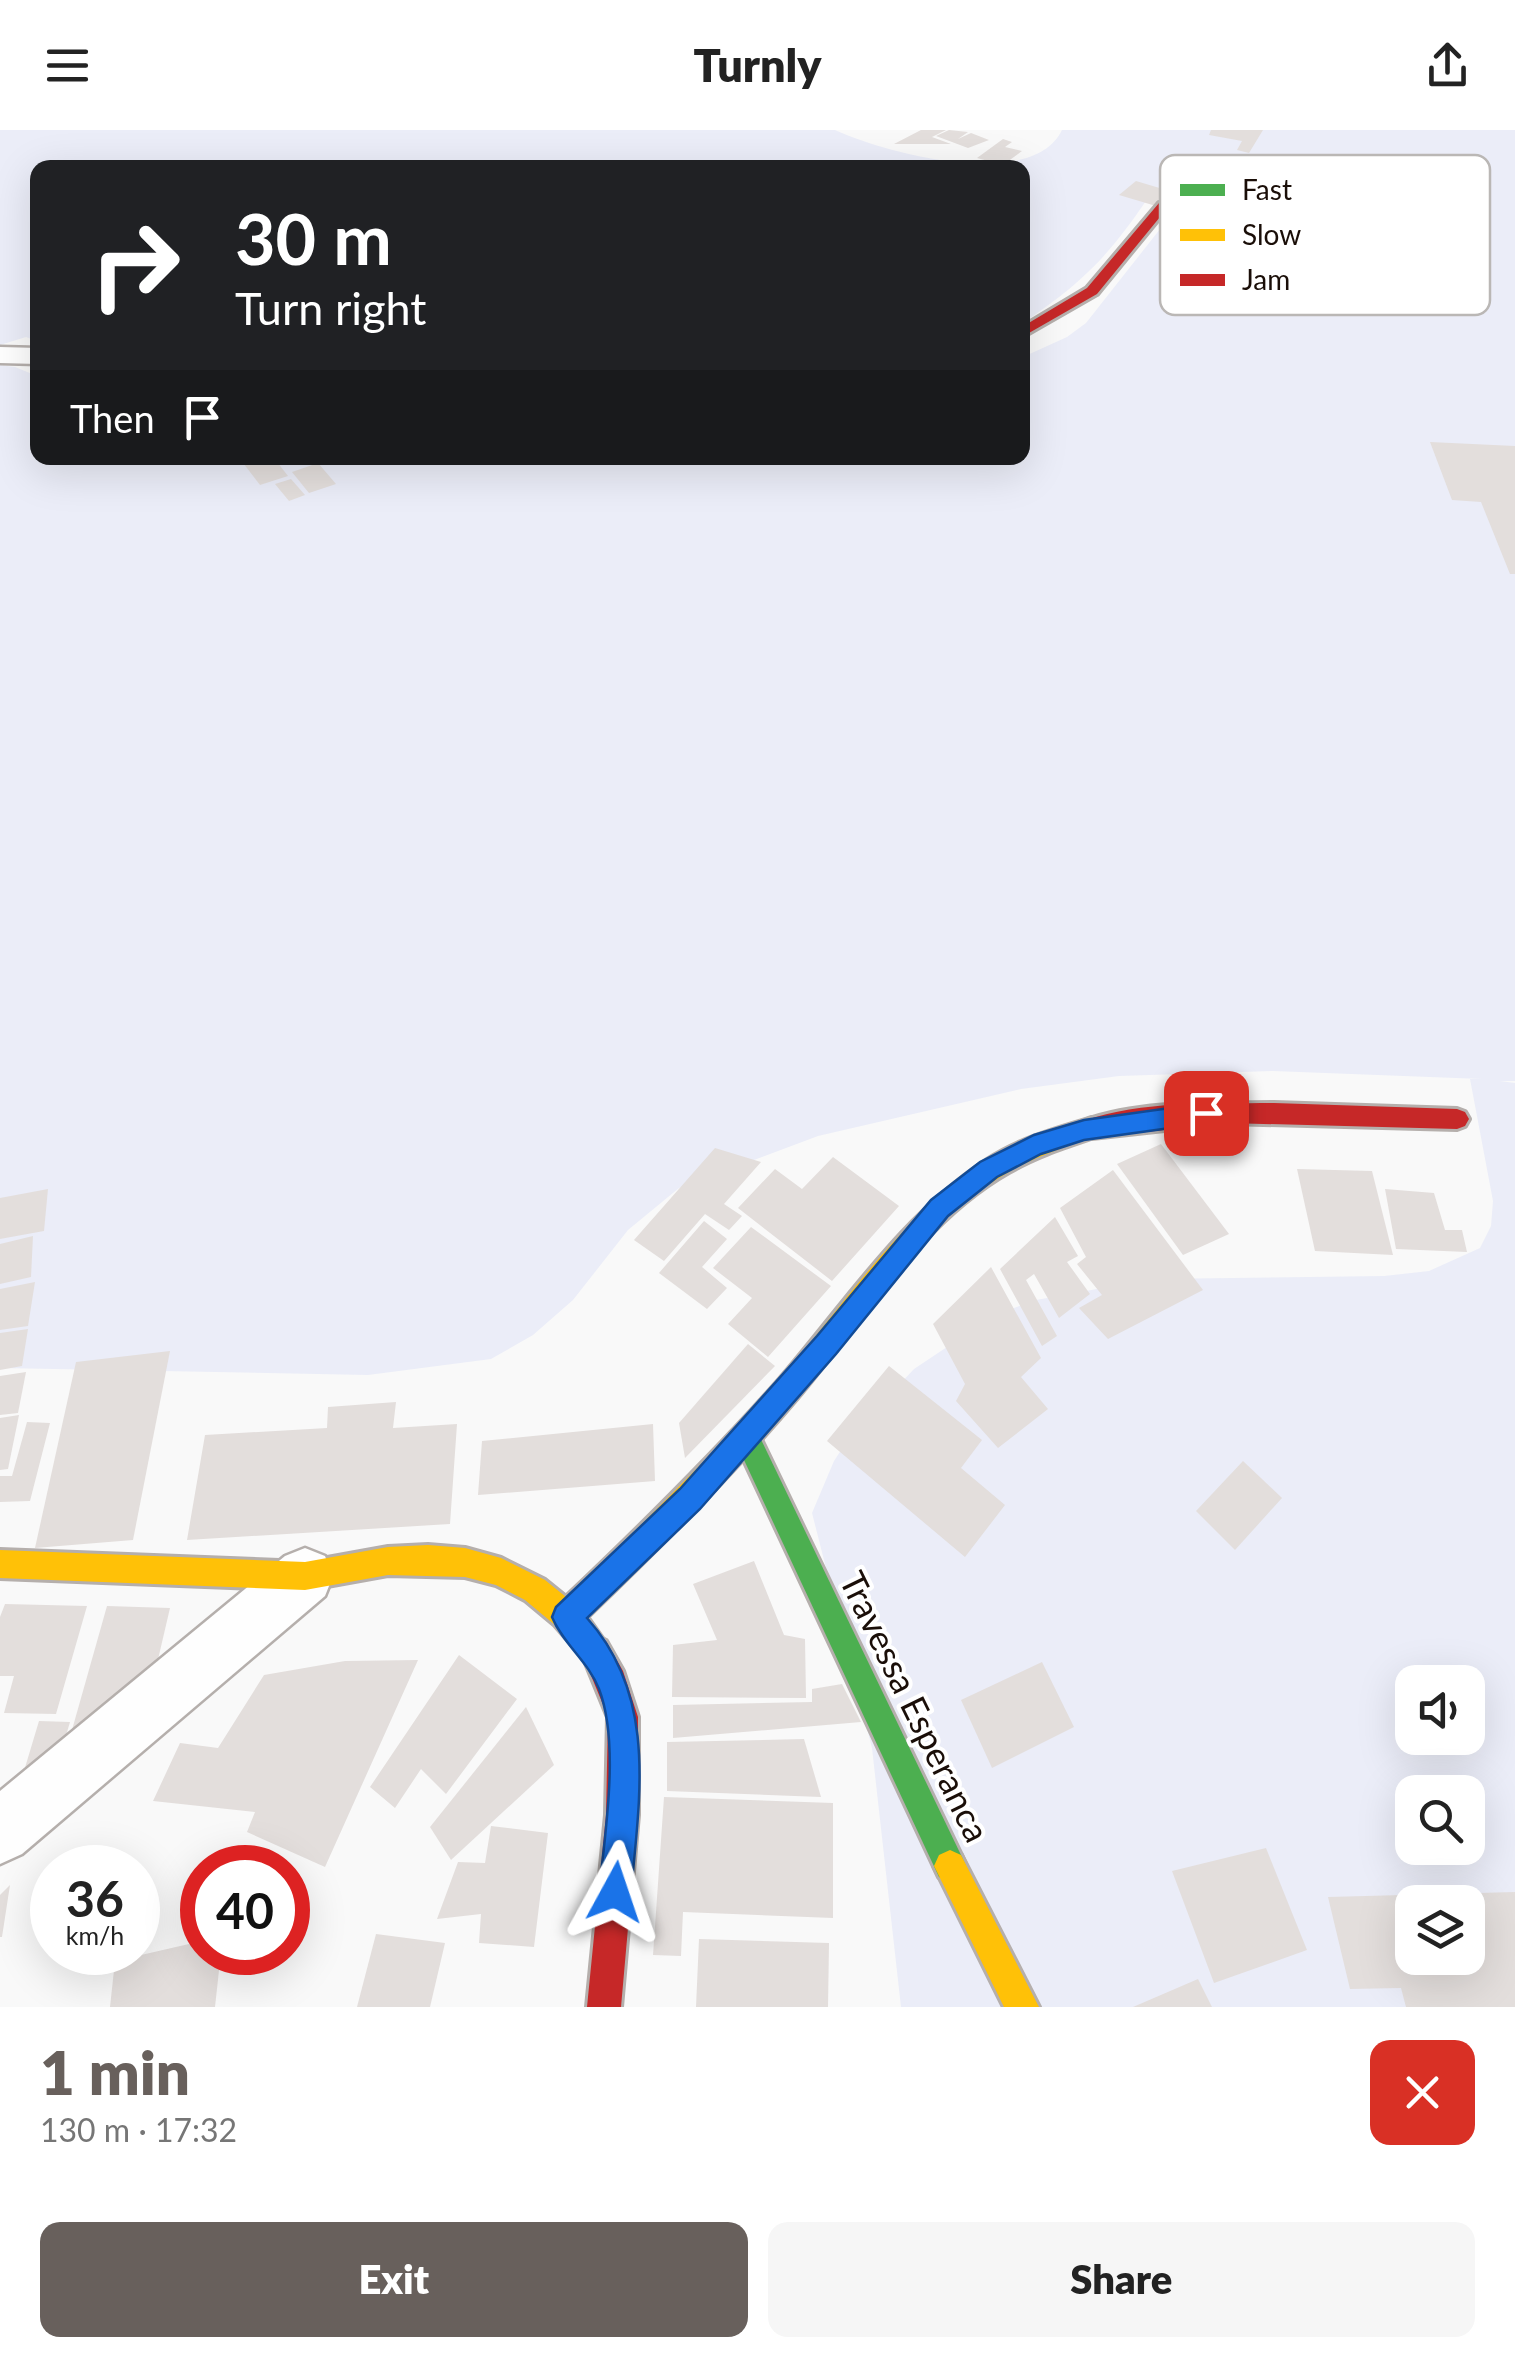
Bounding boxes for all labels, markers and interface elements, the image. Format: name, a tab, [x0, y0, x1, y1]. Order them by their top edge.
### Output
icon: menu	[40, 38, 95, 93]
text: Turnly	[693, 38, 822, 92]
icon: share	[1420, 38, 1475, 93]
legend	[1160, 155, 1490, 315]
text: Fast	[1242, 172, 1292, 206]
text: 30 m	[235, 196, 392, 280]
icon: right	[70, 200, 200, 330]
text: Slow	[1242, 217, 1301, 251]
text: Jam	[1242, 262, 1290, 296]
text: Turn right	[235, 281, 426, 335]
icon: arrive	[175, 390, 230, 445]
text: Then	[70, 395, 155, 441]
pin	[1164, 1071, 1249, 1156]
icon: arrive	[1179, 1086, 1234, 1141]
street label: Travessa Esperanca	[832, 1564, 999, 1848]
map controls	[1395, 1665, 1485, 1975]
button: sound	[1395, 1665, 1485, 1755]
button: search	[1395, 1775, 1485, 1865]
position arrow	[563, 1840, 667, 1944]
speed limit sign: 40	[180, 1845, 310, 1975]
text: 36	[66, 1868, 124, 1928]
button: layers	[1395, 1885, 1485, 1975]
text: km/h	[66, 1920, 124, 1950]
text: 1 min	[40, 2036, 190, 2108]
button: close	[1370, 2040, 1475, 2145]
text: 130 m · 17:32	[40, 2110, 237, 2149]
button: Exit	[40, 2222, 748, 2337]
button: Share	[768, 2222, 1475, 2337]

